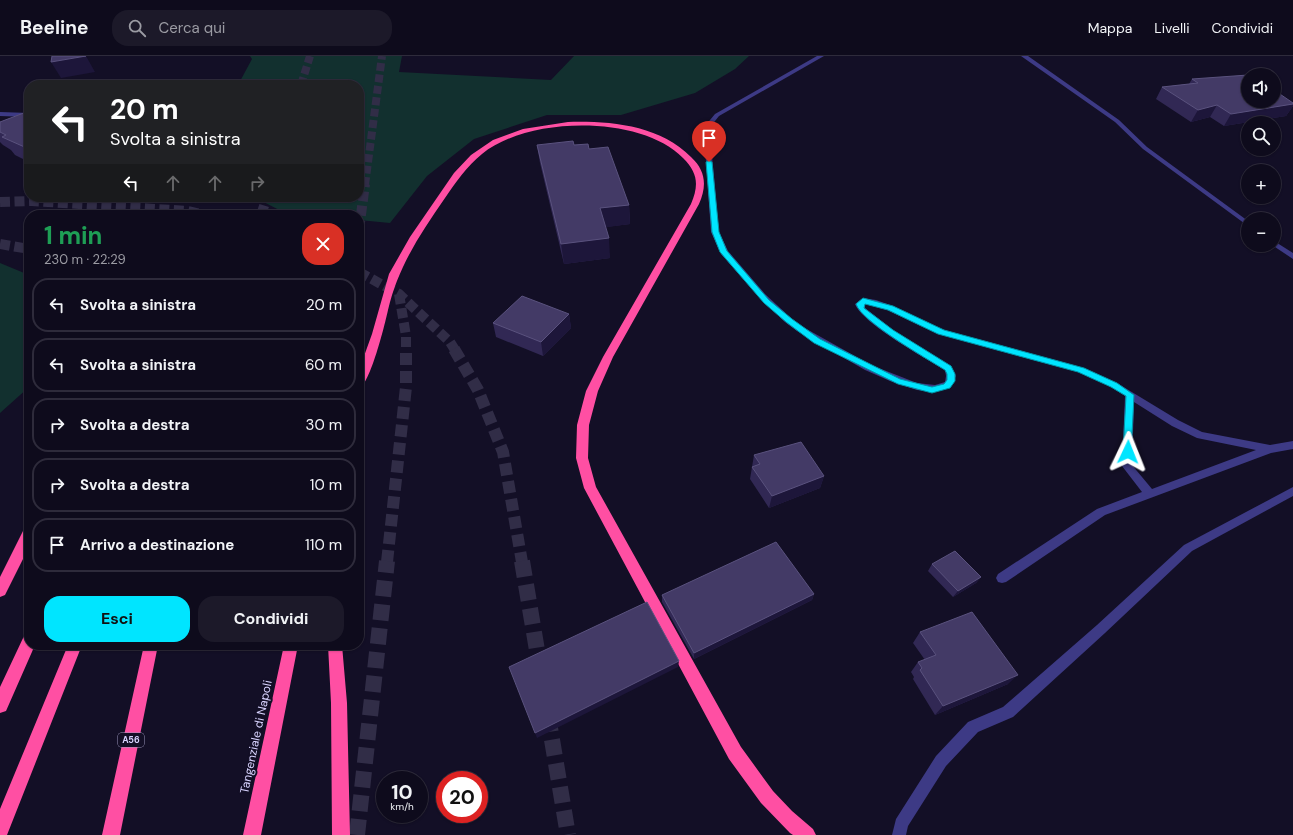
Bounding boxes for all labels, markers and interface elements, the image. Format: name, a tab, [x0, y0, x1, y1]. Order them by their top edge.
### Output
search box	[112, 10, 392, 46]
text: Beeline	[20, 15, 88, 40]
icon: search	[126, 17, 148, 39]
text: Cerca qui	[158, 18, 225, 38]
text: Mappa	[1088, 19, 1132, 37]
text: Livelli	[1154, 19, 1190, 37]
text: Condividi	[1212, 19, 1273, 37]
map controls	[1241, 68, 1281, 252]
button: sound	[1241, 68, 1281, 108]
text: 20 m	[110, 91, 179, 128]
icon: left	[44, 96, 96, 148]
button: search	[1241, 116, 1281, 156]
pin	[692, 121, 726, 162]
text: Svolta a sinistra	[110, 127, 241, 151]
icon: arrive	[698, 127, 720, 149]
button: +	[1241, 164, 1281, 204]
icon: left	[120, 172, 142, 194]
icon: ahead	[162, 172, 184, 194]
icon: ahead	[204, 172, 226, 194]
icon: right	[246, 172, 268, 194]
button: −	[1241, 212, 1281, 252]
text: 1 min	[44, 220, 102, 251]
button: close	[302, 223, 344, 265]
text: 230 m · 22:29	[44, 251, 126, 268]
icon: left	[46, 294, 68, 316]
text: Svolta a sinistra	[80, 295, 196, 315]
text: 20 m	[306, 295, 342, 315]
icon: left	[46, 354, 68, 376]
text: Svolta a sinistra	[80, 355, 196, 375]
text: 60 m	[305, 355, 342, 375]
icon: right	[46, 414, 68, 436]
text: Svolta a destra	[80, 415, 190, 435]
text: 30 m	[306, 415, 342, 435]
position arrow	[1107, 431, 1149, 473]
icon: right	[46, 474, 68, 496]
text: Svolta a destra	[80, 475, 190, 495]
text: 10 m	[310, 475, 342, 495]
icon: arrive	[46, 534, 68, 556]
text: Arrivo a destinazione	[80, 535, 234, 555]
text: 110 m	[305, 535, 342, 555]
button: Esci	[44, 596, 190, 642]
button: Condividi	[198, 596, 344, 642]
street label: Tangenziale di Napoli	[236, 679, 276, 795]
road number: A56	[118, 733, 144, 747]
speed limit sign: 20	[436, 771, 488, 823]
text: 10	[391, 779, 413, 805]
text: km/h	[390, 800, 414, 813]

